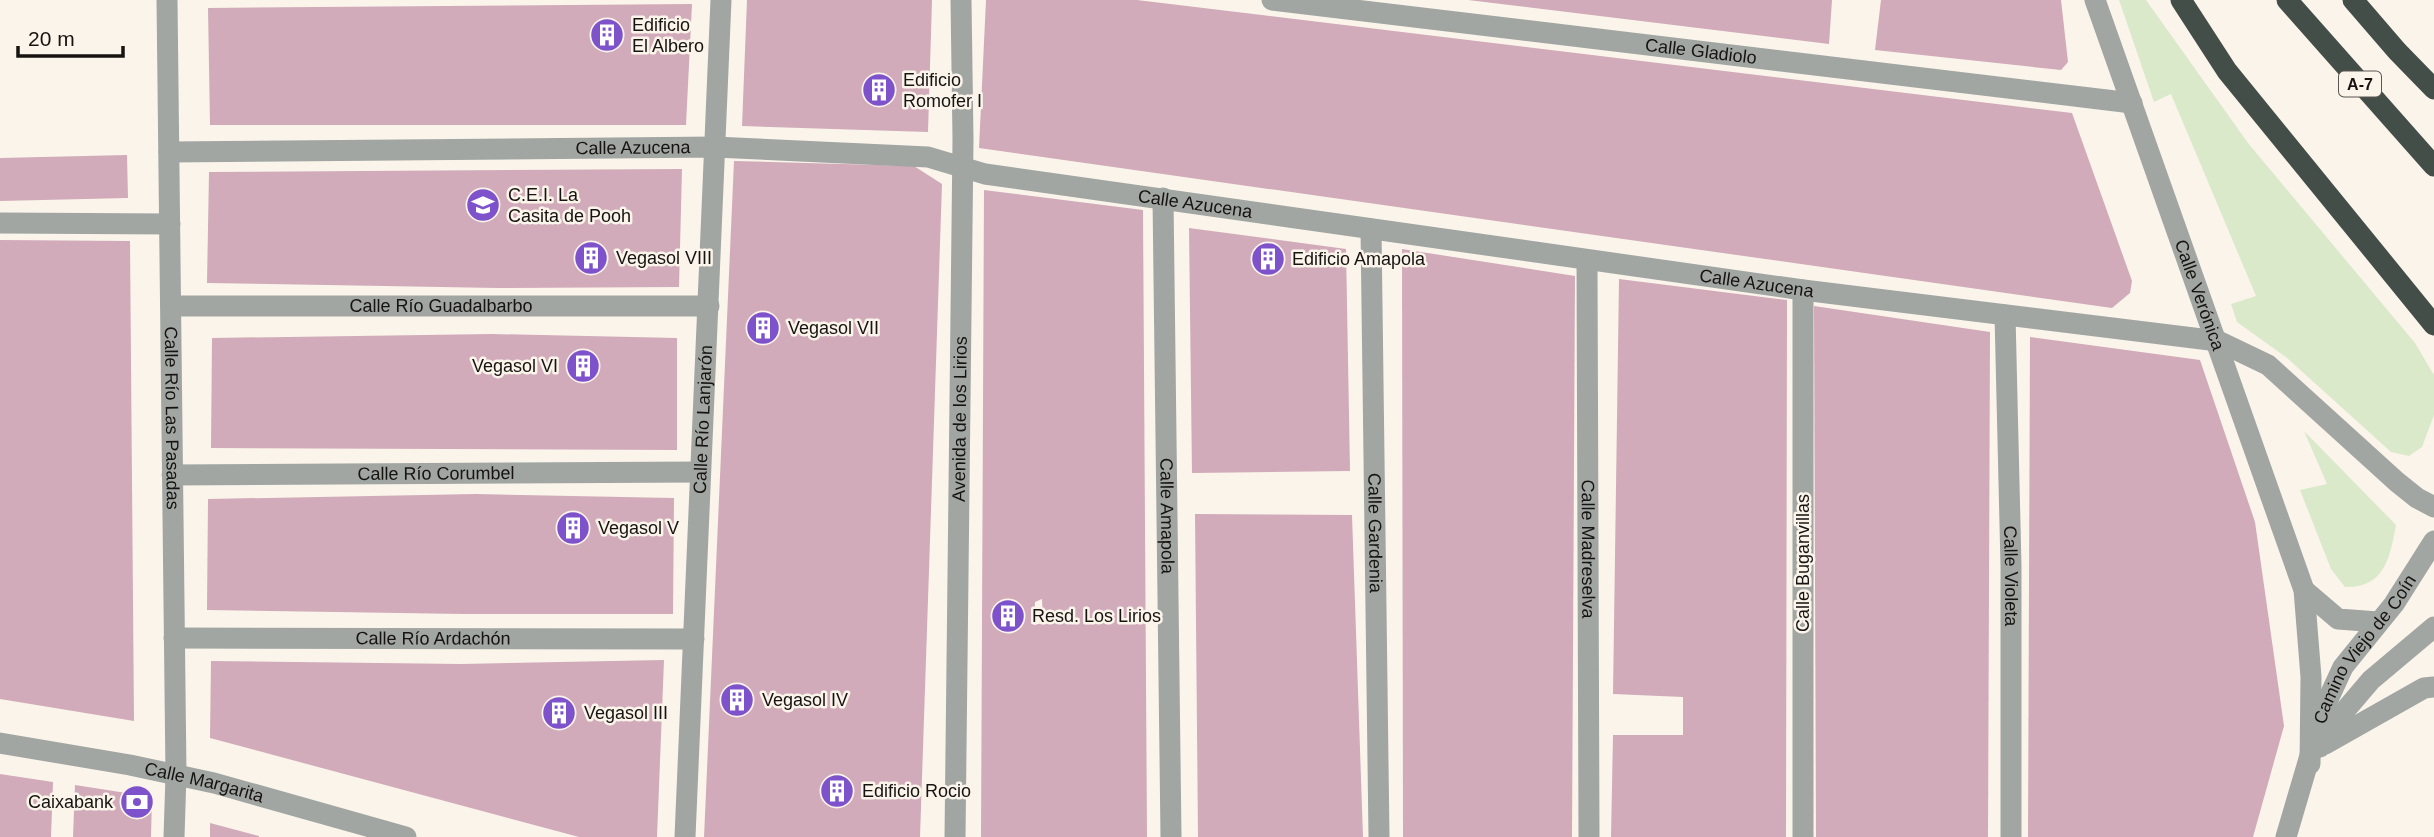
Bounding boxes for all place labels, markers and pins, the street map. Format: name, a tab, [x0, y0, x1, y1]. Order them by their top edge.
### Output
place label: Edificio El Albero	[632, 15, 704, 56]
building icon: Edificio El Albero	[588, 16, 626, 54]
place label: Edificio Romofer I	[903, 70, 982, 111]
building icon: Edificio Romofer I	[860, 71, 898, 109]
place label: C.E.I. La Casita de Pooh	[508, 185, 631, 226]
school or university icon: C.E.I. La Casita de Pooh	[464, 186, 502, 224]
building icon: Vegasol VIII	[572, 239, 610, 277]
building icon: Edificio Amapola	[1249, 240, 1287, 278]
place label: Vegasol VIII	[616, 248, 712, 268]
place label: Edificio Amapola	[1292, 249, 1426, 269]
building icon: Vegasol VII	[744, 309, 782, 347]
place label: Vegasol VII	[788, 318, 879, 338]
building icon: Vegasol VI	[564, 347, 602, 385]
place label: Vegasol VI	[472, 356, 558, 376]
building icon: Vegasol V	[554, 509, 592, 547]
place label: Vegasol V	[598, 518, 679, 538]
building icon: Resd. Los Lirios	[989, 597, 1027, 635]
place label: Resd. Los Lirios	[1032, 606, 1161, 626]
building icon: Vegasol IV	[718, 681, 756, 719]
place label: Vegasol IV	[762, 690, 848, 710]
building icon: Vegasol III	[540, 694, 578, 732]
place label: Vegasol III	[584, 703, 668, 723]
building icon: Edificio Rocio	[818, 772, 856, 810]
place label: Edificio Rocio	[862, 781, 971, 801]
bank icon: Caixabank	[118, 783, 156, 821]
place label: Caixabank	[28, 792, 114, 812]

